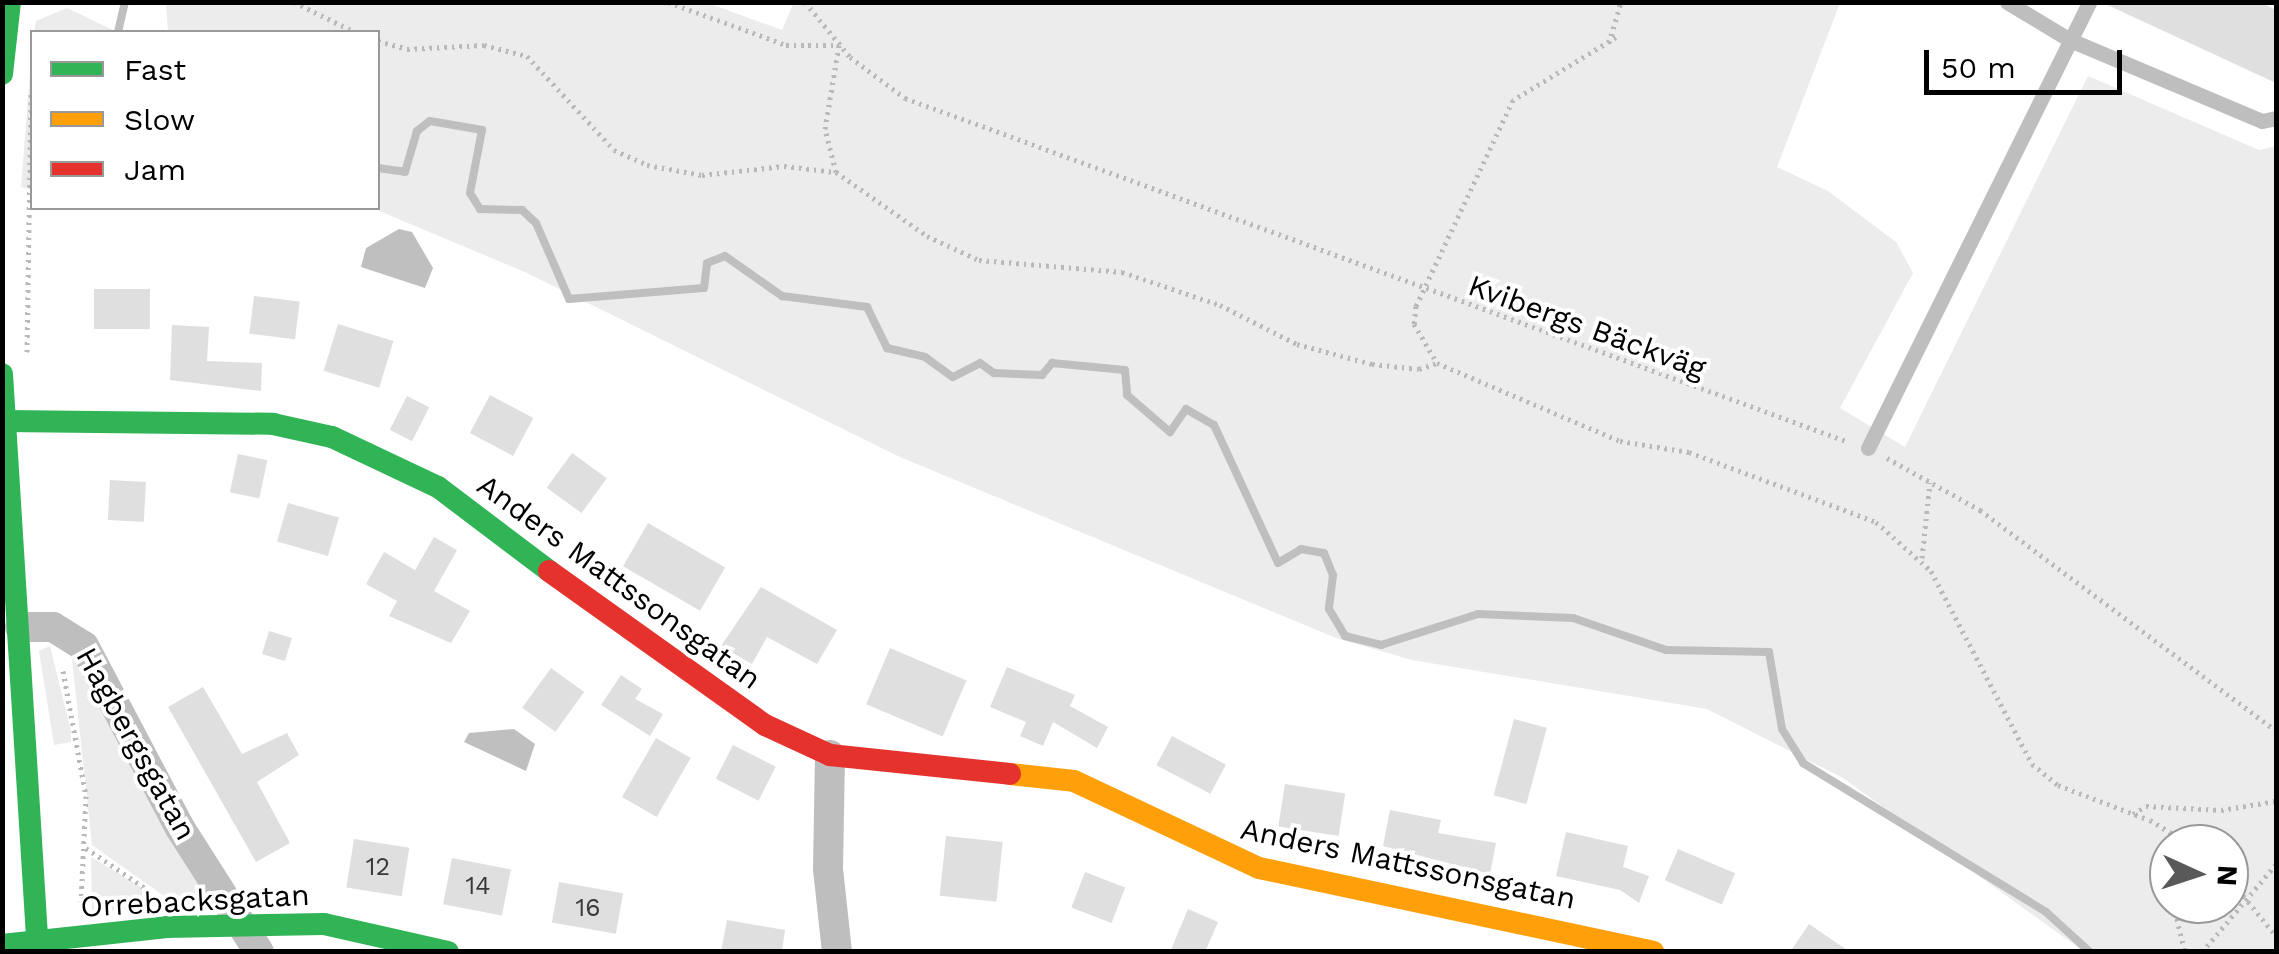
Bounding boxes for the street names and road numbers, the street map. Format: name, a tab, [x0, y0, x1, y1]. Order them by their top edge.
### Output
street label: Kvibergs Bäckväg	[1463, 267, 1711, 387]
street label: Anders Mattssonsgatan	[470, 467, 768, 697]
street label: Hagbergsgatan	[68, 641, 204, 847]
street label: Anders Mattssonsgatan	[1237, 811, 1579, 917]
street label: Orrebacksgatan	[80, 877, 310, 925]

